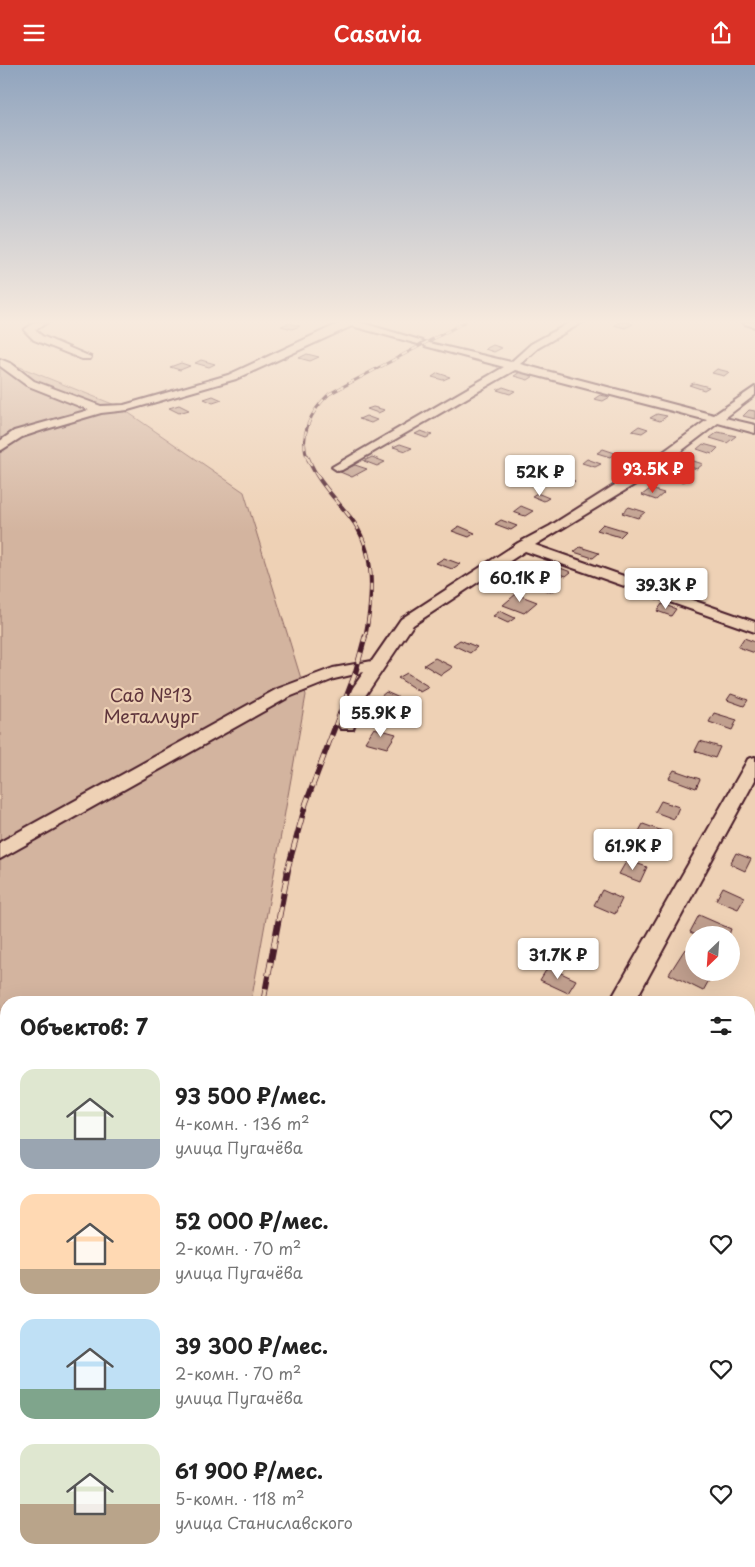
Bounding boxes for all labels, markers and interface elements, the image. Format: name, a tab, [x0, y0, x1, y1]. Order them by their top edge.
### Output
text: Casavia	[334, 16, 421, 49]
icon: menu	[20, 19, 48, 47]
icon: share	[707, 19, 735, 47]
pin: 93.5K ₽	[607, 451, 699, 494]
pin: 52K ₽	[505, 455, 575, 497]
text: 93.5K ₽	[622, 456, 684, 480]
text: 52K ₽	[516, 459, 564, 483]
pin: 60.1K ₽	[474, 561, 566, 603]
text: 60.1K ₽	[490, 565, 550, 589]
pin: 39.3K ₽	[620, 567, 712, 610]
text: 39.3K ₽	[636, 572, 696, 596]
park label: Сад №13 Металлург	[103, 681, 200, 729]
pin: 55.9K ₽	[335, 695, 427, 738]
text: 55.9K ₽	[351, 700, 411, 724]
pin: 61.9K ₽	[587, 829, 679, 871]
text: 61.9K ₽	[605, 833, 661, 857]
north arrow	[685, 926, 740, 981]
map controls	[685, 926, 740, 981]
pin: 31.7K ₽	[512, 937, 604, 980]
text: 31.7K ₽	[529, 942, 587, 966]
text: Объектов: 7	[20, 1010, 148, 1042]
icon: filters	[707, 1012, 735, 1040]
text: 93 500 ₽/мес.	[175, 1079, 326, 1111]
icon: home	[60, 1089, 120, 1149]
icon: heart	[707, 1105, 735, 1133]
text: 4-комн. · 136 m²	[175, 1111, 309, 1135]
text: улица Пугачёва	[175, 1135, 303, 1159]
text: 52 000 ₽/мес.	[175, 1204, 329, 1236]
icon: home	[60, 1214, 120, 1274]
icon: heart	[707, 1230, 735, 1258]
text: 2-комн. · 70 m²	[175, 1236, 301, 1260]
text: улица Пугачёва	[175, 1260, 303, 1284]
text: 39 300 ₽/мес.	[175, 1329, 328, 1361]
icon: home	[60, 1339, 120, 1399]
icon: heart	[707, 1355, 735, 1383]
text: 2-комн. · 70 m²	[175, 1361, 301, 1385]
text: улица Пугачёва	[175, 1385, 303, 1409]
text: 61 900 ₽/мес.	[175, 1454, 323, 1486]
icon: home	[60, 1464, 120, 1524]
icon: heart	[707, 1480, 735, 1508]
text: 5-комн. · 118 m²	[175, 1486, 305, 1510]
text: улица Станиславского	[175, 1510, 353, 1534]

